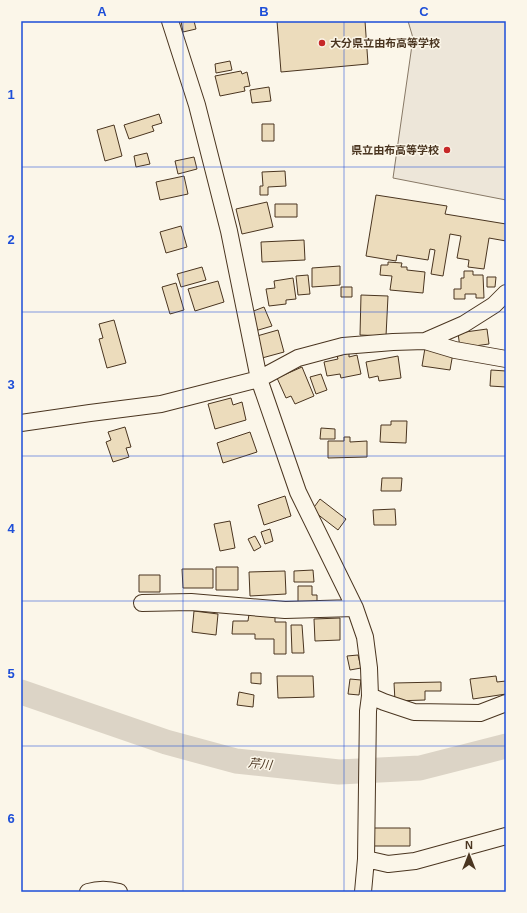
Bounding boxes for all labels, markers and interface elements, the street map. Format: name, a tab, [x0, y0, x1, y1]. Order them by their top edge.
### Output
text: A	[97, 4, 107, 19]
text: B	[259, 4, 269, 19]
text: C	[419, 4, 429, 19]
place label: 大分県立由布高等学校	[330, 37, 440, 49]
marker: 大分県立由布高等学校	[317, 38, 327, 48]
text: 1	[7, 87, 15, 102]
place label: 県立由布高等学校	[351, 144, 439, 156]
marker: 県立由布高等学校	[442, 145, 452, 155]
text: 2	[7, 232, 15, 247]
text: 3	[7, 377, 15, 392]
text: 4	[7, 521, 15, 536]
text: 5	[7, 666, 15, 681]
water label: 芹川	[247, 756, 275, 772]
text: 6	[7, 811, 15, 826]
north arrow	[449, 835, 489, 875]
text: N	[465, 839, 473, 851]

